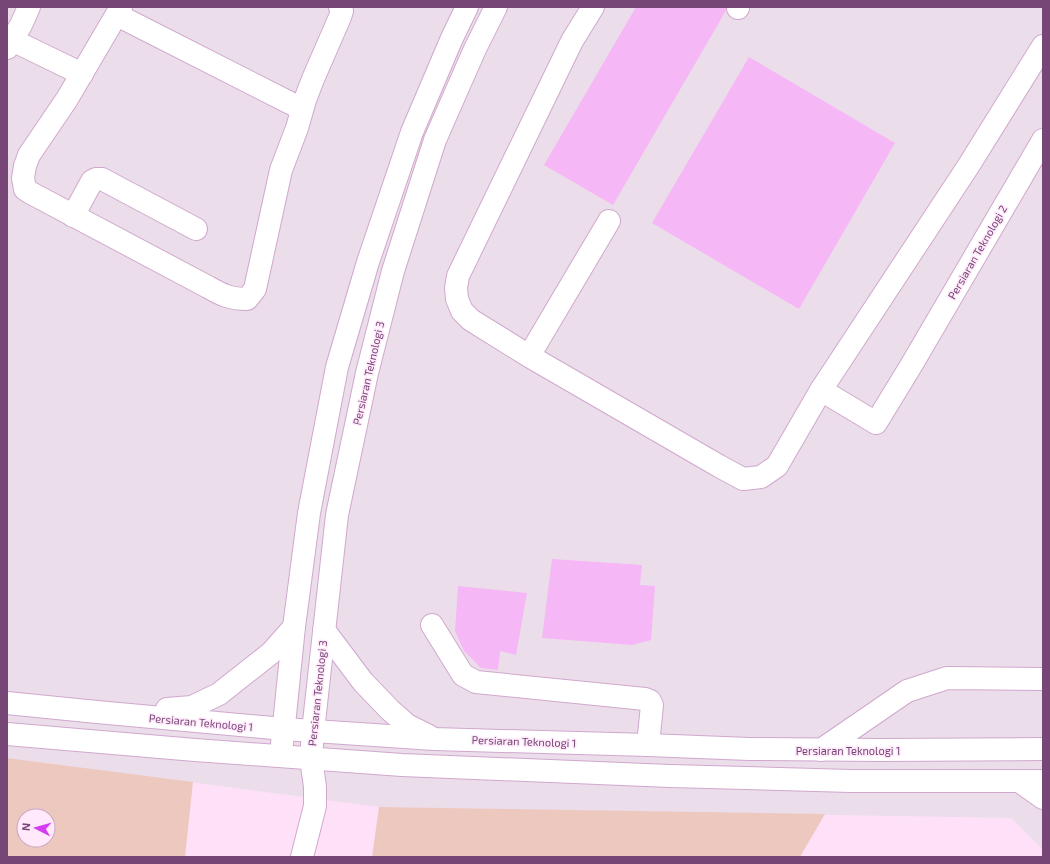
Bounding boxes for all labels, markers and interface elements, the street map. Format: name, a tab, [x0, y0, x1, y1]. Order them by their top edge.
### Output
street label: Persiaran Teknologi 2	[945, 203, 1009, 301]
street label: Persiaran Teknologi 3	[350, 320, 386, 426]
street label: Persiaran Teknologi 3	[305, 639, 329, 747]
street label: Persiaran Teknologi 1	[148, 711, 254, 733]
street label: Persiaran Teknologi 1	[471, 733, 577, 749]
street label: Persiaran Teknologi 1	[796, 744, 900, 757]
north arrow	[16, 808, 56, 848]
text: N	[19, 822, 32, 832]

